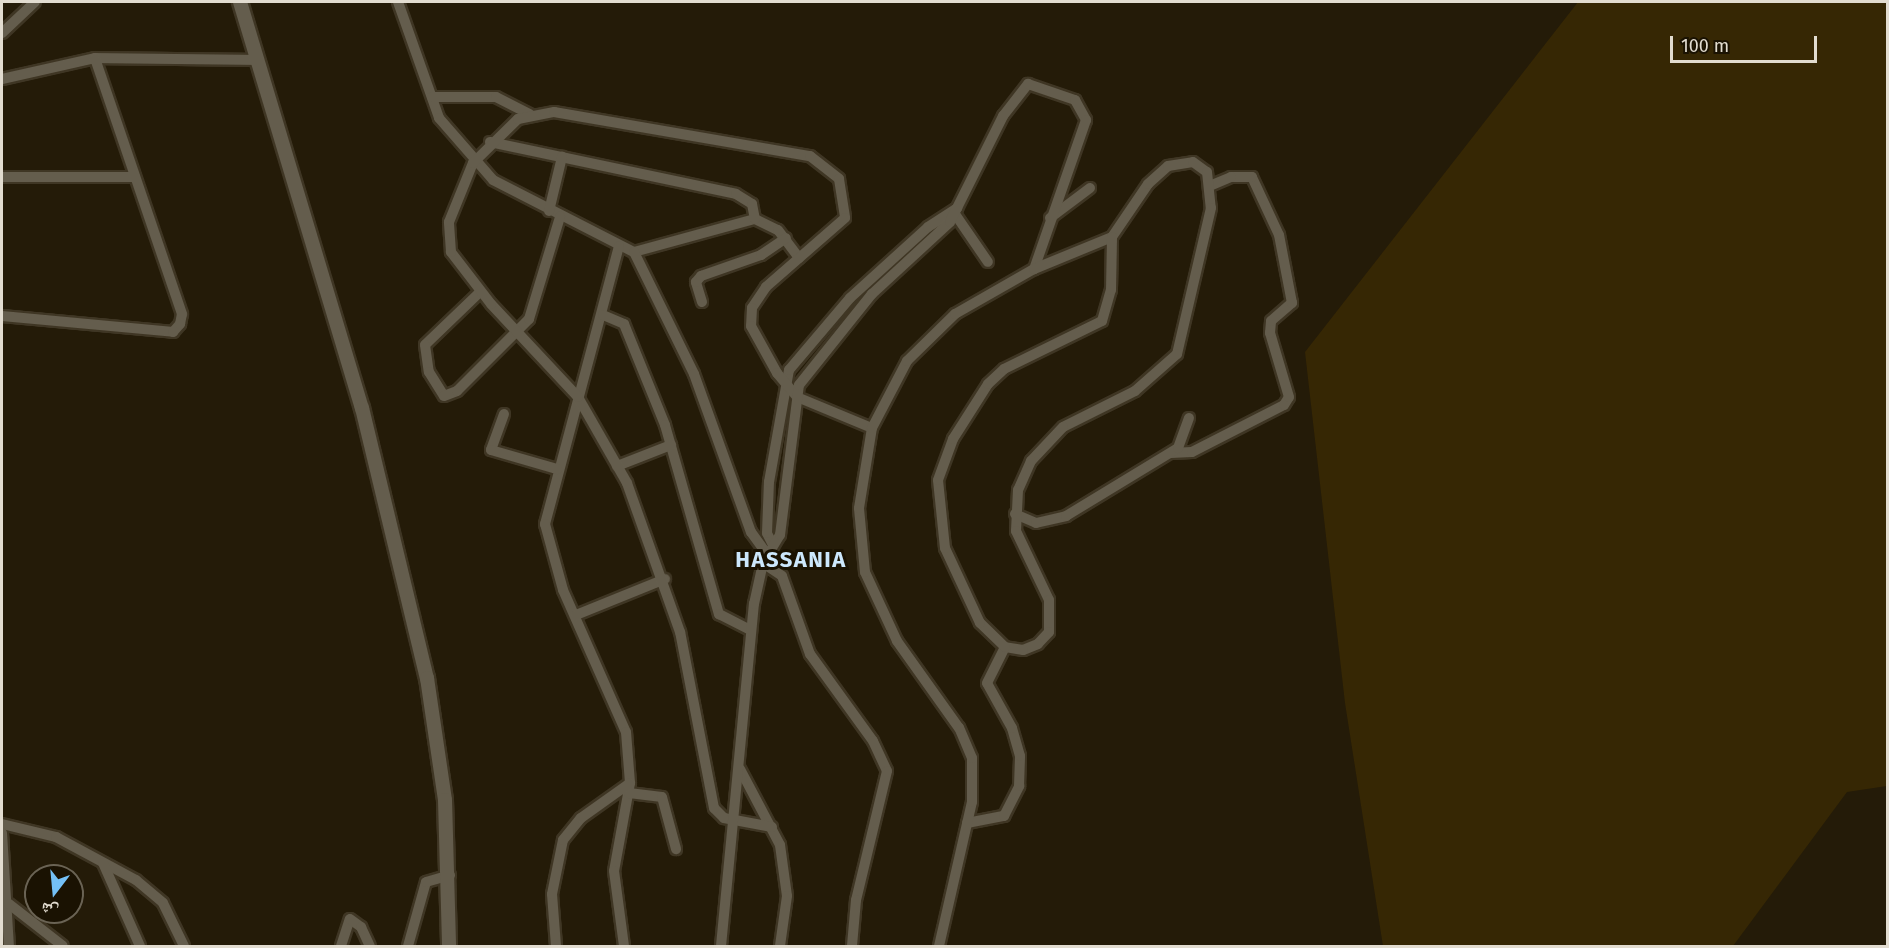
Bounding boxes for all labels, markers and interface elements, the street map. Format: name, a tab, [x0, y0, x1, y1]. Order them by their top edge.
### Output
scale bar	[1673, 24, 1820, 62]
text: 100 m	[1681, 35, 1729, 57]
district label: HASSANIA	[735, 547, 847, 573]
north arrow	[24, 864, 84, 924]
text: ش	[39, 898, 60, 921]

